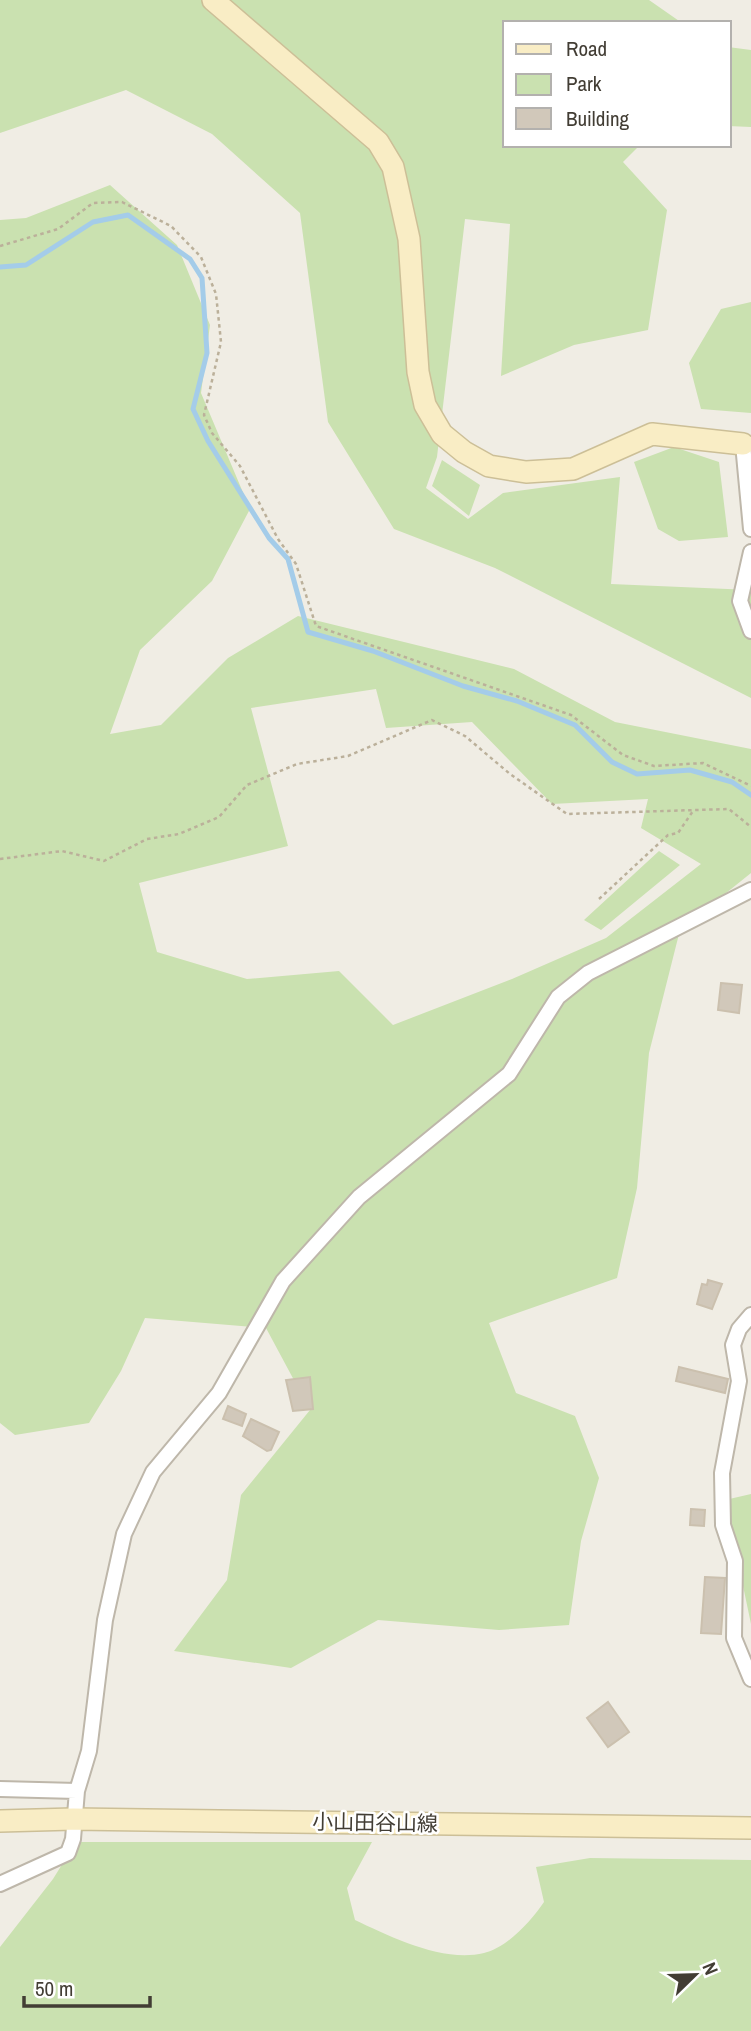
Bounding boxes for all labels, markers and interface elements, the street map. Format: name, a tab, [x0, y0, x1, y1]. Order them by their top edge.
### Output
legend	[503, 21, 730, 147]
text: Road	[566, 34, 607, 63]
text: Park	[566, 69, 602, 98]
text: Building	[566, 104, 630, 133]
street label: 小山田谷山線	[312, 1807, 438, 1838]
north arrow	[660, 1940, 730, 2010]
text: N	[696, 1958, 725, 1979]
scale bar	[24, 1965, 150, 2009]
text: 50 m	[35, 1974, 73, 2003]

